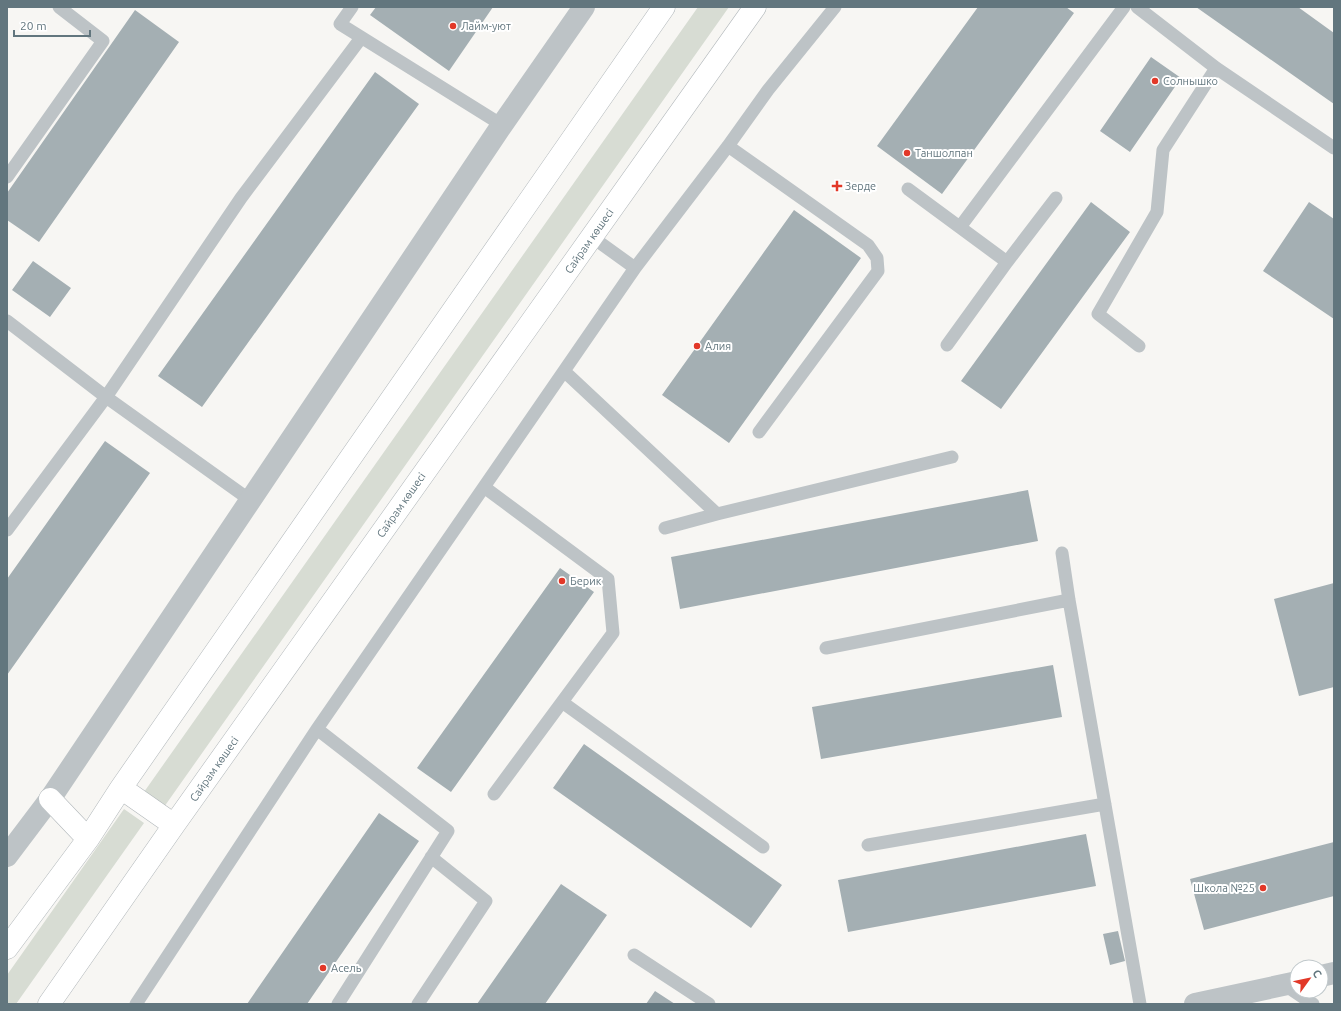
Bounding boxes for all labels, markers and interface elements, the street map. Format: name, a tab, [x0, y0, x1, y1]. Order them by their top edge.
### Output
scale bar	[14, 12, 90, 38]
text: 20 m	[20, 19, 47, 32]
place label: Лайм-уют	[461, 20, 511, 32]
marker: Лайм-уют	[448, 21, 458, 31]
place label: Солнышко	[1163, 75, 1218, 87]
marker: Солнышко	[1150, 76, 1160, 86]
place label: Таншолпан	[915, 147, 973, 159]
marker: Таншолпан	[902, 148, 912, 158]
place label: Зерде	[845, 180, 876, 192]
marker: Зерде	[832, 181, 842, 191]
street label: Сайрам көшесі	[562, 206, 616, 276]
place label: Алия	[705, 340, 731, 352]
marker: Алия	[692, 341, 702, 351]
street label: Сайрам көшесі	[374, 470, 428, 540]
place label: Берик	[570, 575, 602, 587]
marker: Берик	[557, 576, 567, 586]
street label: Сайрам көшесі	[187, 734, 241, 804]
place label: Школа №25	[1193, 882, 1255, 894]
marker: Школа №25	[1258, 883, 1268, 893]
north arrow	[1289, 959, 1329, 999]
place label: Асель	[331, 962, 362, 974]
marker: Асель	[318, 963, 328, 973]
text: С	[1310, 967, 1324, 980]

